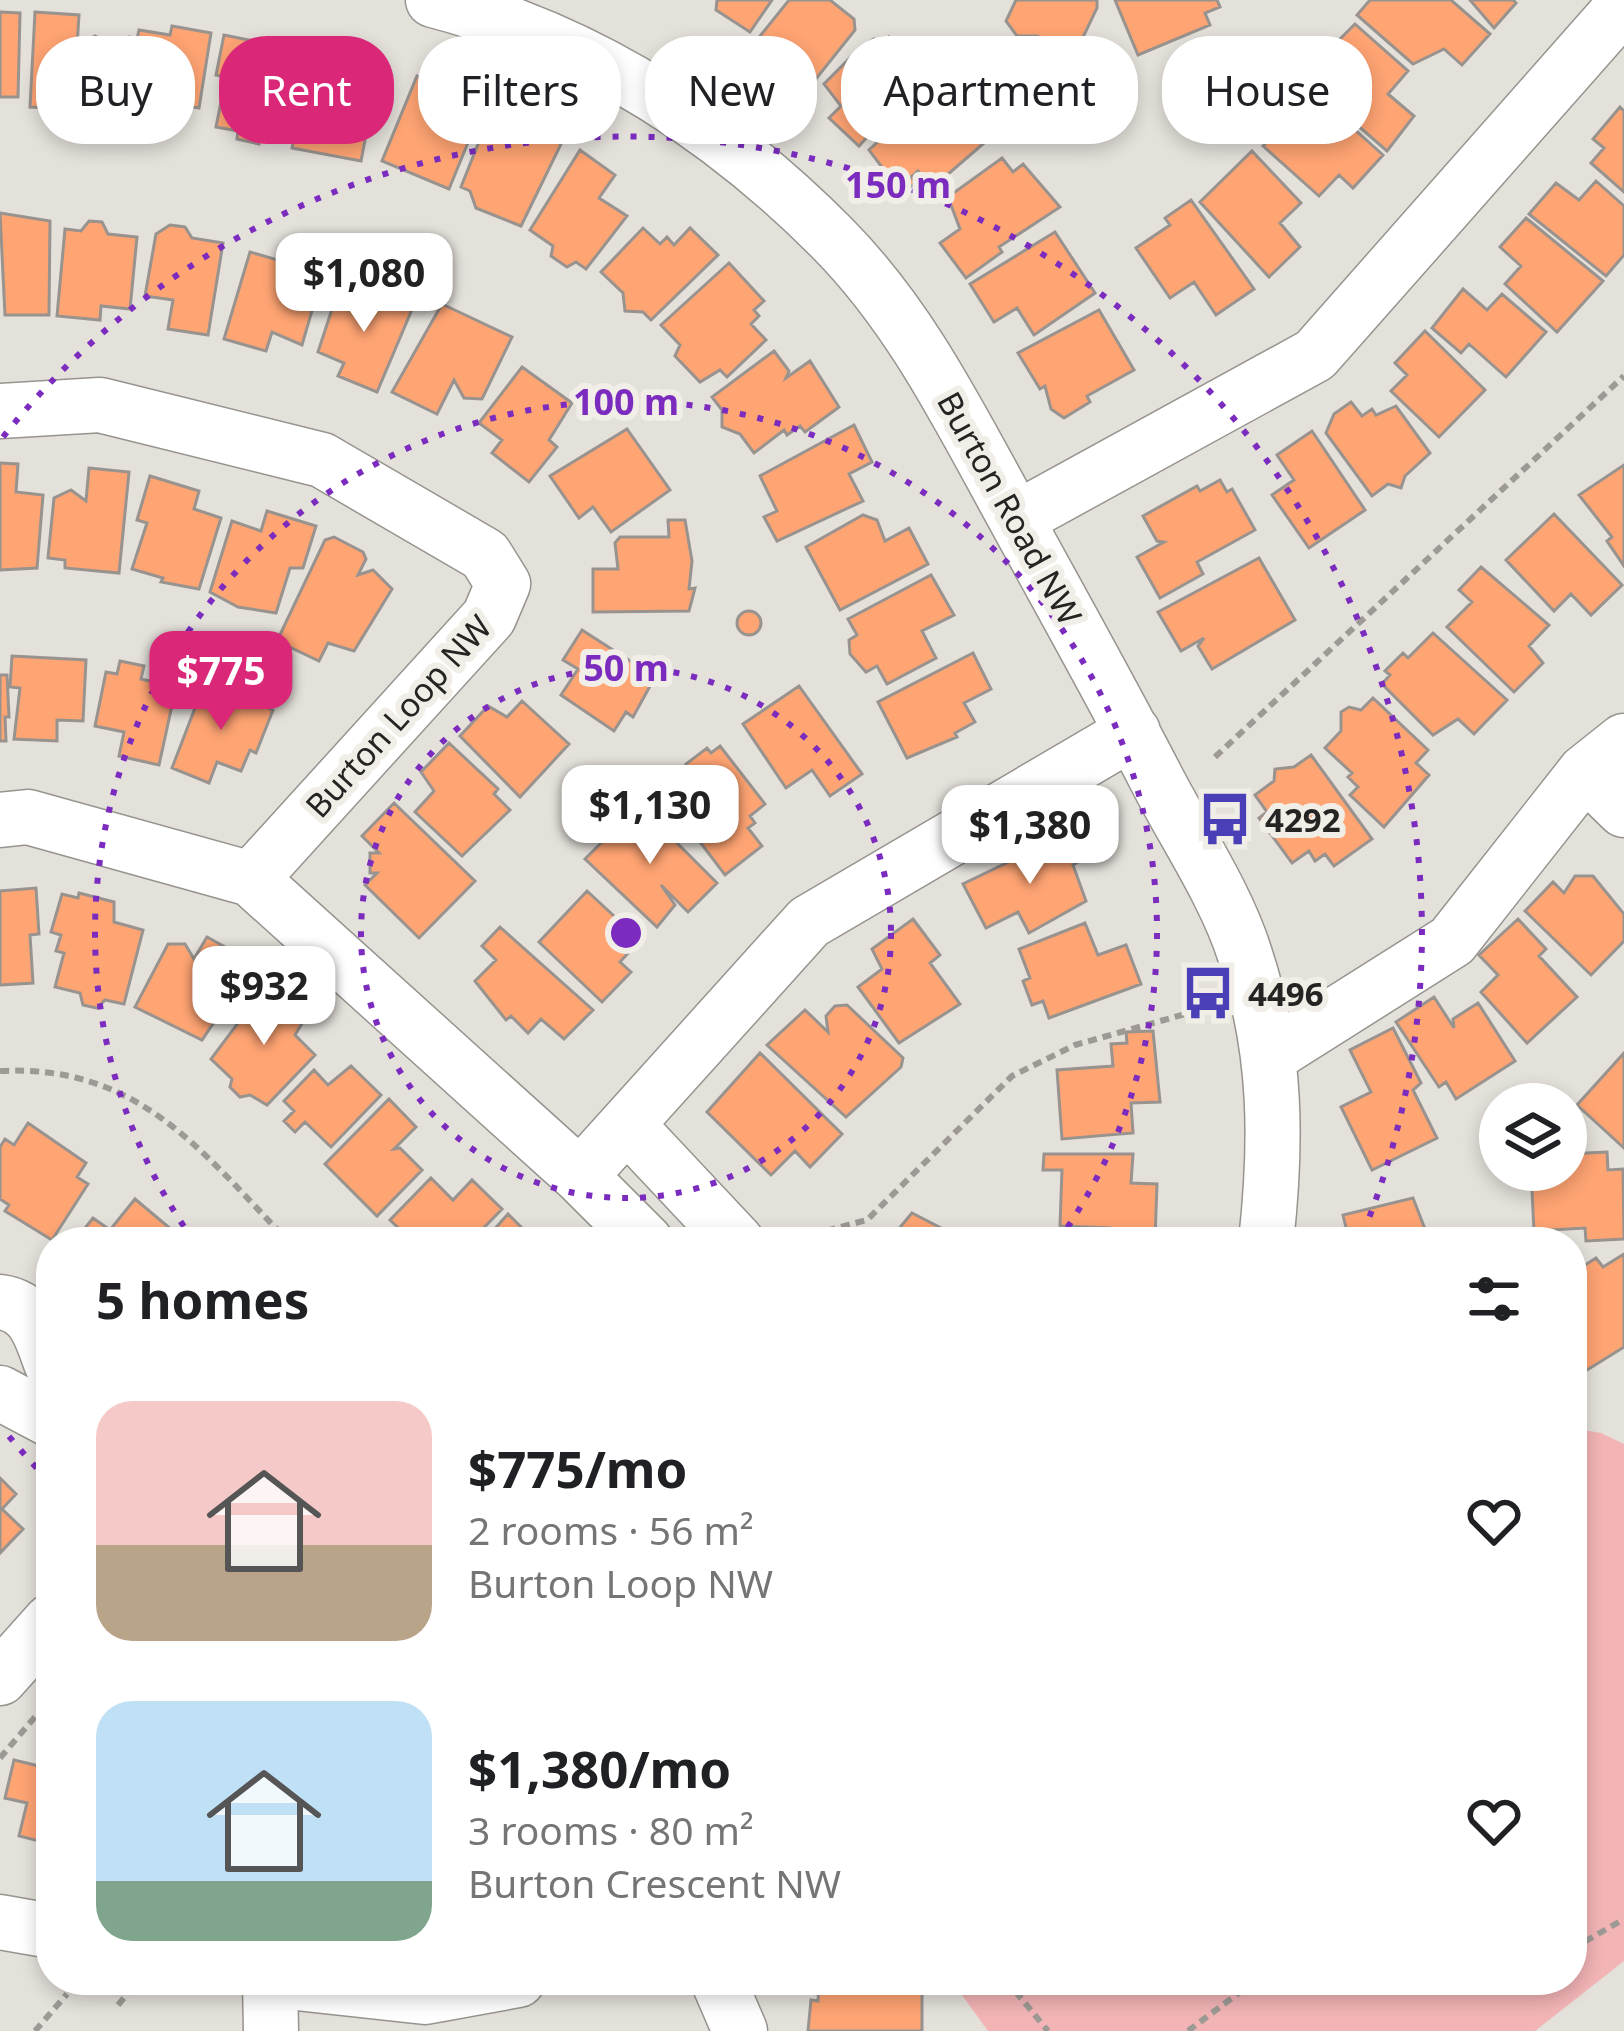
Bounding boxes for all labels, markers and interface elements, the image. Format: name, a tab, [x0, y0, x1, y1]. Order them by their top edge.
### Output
chip: Buy	[36, 36, 195, 144]
chip: Rent	[219, 36, 394, 144]
chip: Filters	[418, 36, 621, 144]
chip: New	[645, 36, 817, 144]
chip: Apartment	[841, 36, 1138, 144]
chip: House	[1162, 36, 1372, 144]
text: 150 m	[845, 160, 951, 209]
pin: $1,080	[266, 233, 462, 335]
text: $1,080	[303, 245, 425, 298]
text: 100 m	[573, 377, 679, 426]
street label: Burton Road NW	[927, 383, 1093, 633]
street label: Burton Loop NW	[295, 605, 501, 827]
pin: $775	[150, 631, 292, 733]
text: $775	[176, 643, 266, 696]
text: 50 m	[583, 643, 669, 692]
pin: $1,130	[552, 765, 748, 867]
text: $1,130	[589, 777, 711, 830]
pin: $1,380	[932, 785, 1128, 887]
bus stop icon: 4292	[1196, 790, 1254, 848]
text: $1,380	[969, 797, 1091, 850]
place label: 4292	[1265, 797, 1341, 842]
centre of rings	[605, 912, 647, 954]
pin: $932	[193, 946, 335, 1048]
text: $932	[219, 958, 309, 1011]
bus stop icon: 4496	[1179, 964, 1237, 1022]
place label: 4496	[1248, 971, 1324, 1016]
map controls	[1479, 1083, 1587, 1191]
button: layers	[1479, 1083, 1587, 1191]
text: 5 homes	[96, 1264, 309, 1334]
icon: filters	[1461, 1266, 1527, 1332]
text: $775/mo	[468, 1433, 687, 1503]
icon: home	[192, 1449, 336, 1593]
icon: heart	[1461, 1488, 1527, 1554]
text: 2 rooms · 56 m²	[468, 1503, 754, 1556]
text: Burton Loop NW	[468, 1556, 773, 1609]
text: $1,380/mo	[468, 1733, 731, 1803]
icon: home	[192, 1749, 336, 1893]
icon: heart	[1461, 1788, 1527, 1854]
text: 3 rooms · 80 m²	[468, 1803, 754, 1856]
text: Burton Crescent NW	[468, 1856, 841, 1909]

